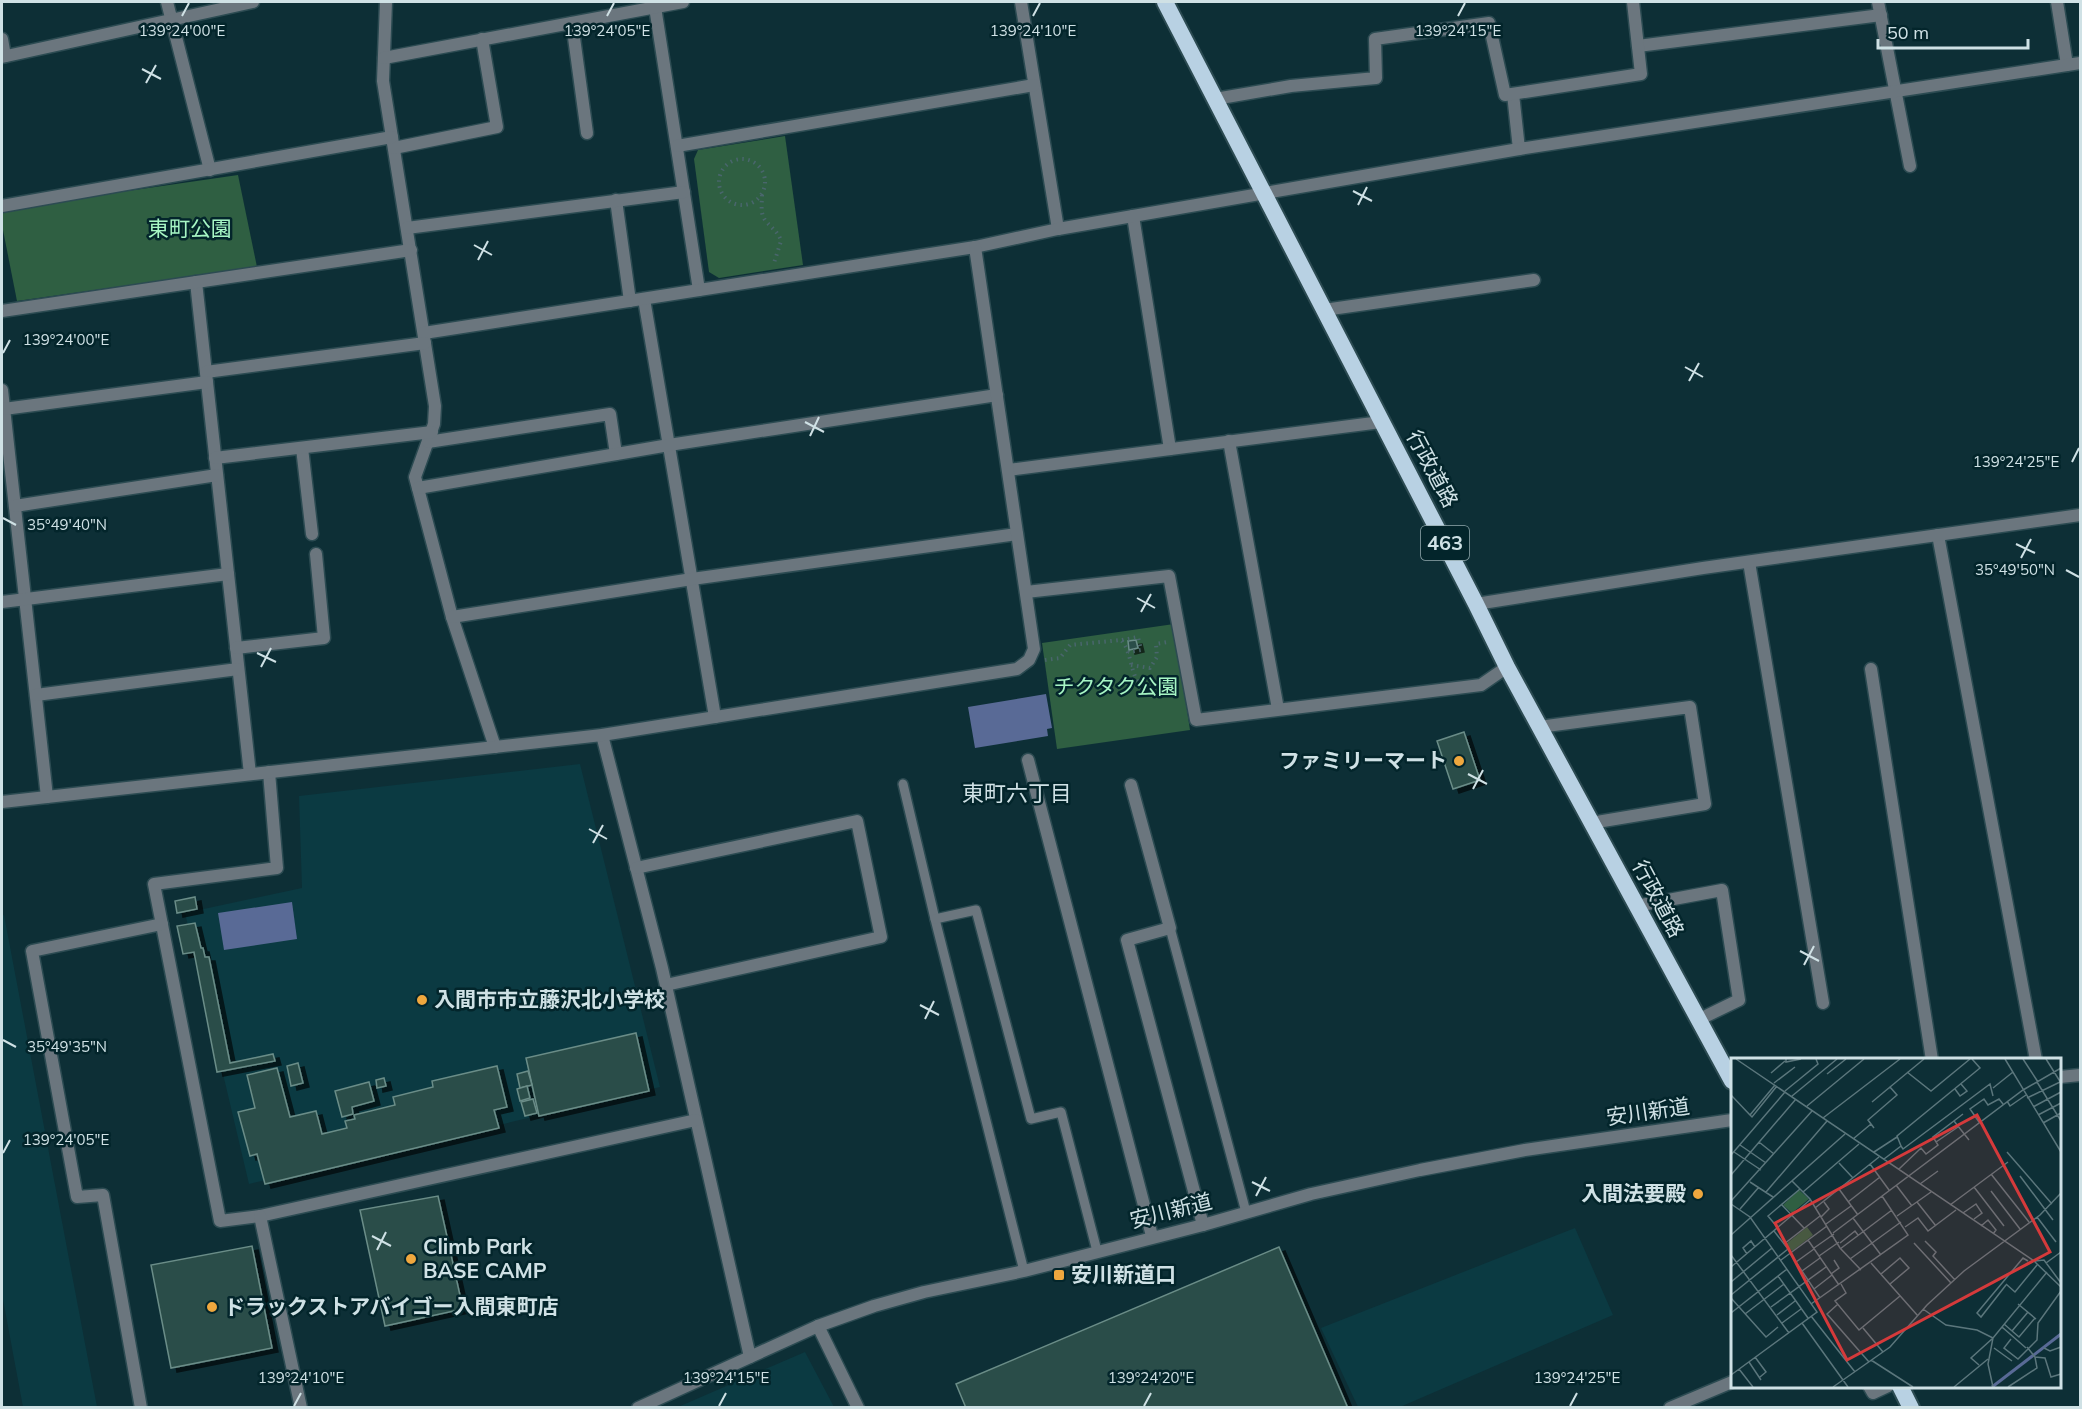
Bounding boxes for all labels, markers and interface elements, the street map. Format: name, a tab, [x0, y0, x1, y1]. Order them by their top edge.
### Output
scale bar	[1878, 12, 2028, 50]
text: 139°24'00"E	[139, 21, 225, 40]
text: 139°24'05"E	[564, 21, 650, 40]
text: 139°24'10"E	[990, 21, 1076, 40]
text: 139°24'15"E	[1415, 21, 1501, 40]
text: 50 m	[1887, 21, 1929, 44]
park label: 東町公園	[148, 215, 232, 241]
text: 139°24'00"E	[23, 330, 109, 349]
street label: 行政道路	[1402, 425, 1464, 512]
text: 139°24'25"E	[1973, 452, 2059, 471]
text: 35°49'40"N	[27, 515, 107, 534]
road number: 463	[1421, 526, 1469, 560]
text: 35°49'50"N	[1975, 560, 2055, 579]
park label: チクタク公園	[1053, 673, 1179, 699]
place label: ファミリーマート	[1279, 747, 1447, 773]
marker: ファミリーマート	[1452, 754, 1466, 768]
district label: 東町六丁目	[962, 779, 1072, 807]
street label: 行政道路	[1628, 855, 1690, 942]
place label: 入間市市立藤沢北小学校	[434, 986, 665, 1012]
marker: 入間市市立藤沢北小学校	[415, 993, 429, 1007]
text: 35°49'35"N	[27, 1037, 107, 1056]
inset map	[1731, 1058, 2061, 1388]
street label: 安川新道	[1604, 1092, 1691, 1130]
text: 139°24'05"E	[23, 1130, 109, 1149]
place label: 入間法要殿	[1581, 1180, 1686, 1206]
street label: 安川新道	[1127, 1187, 1215, 1233]
marker: 入間法要殿	[1691, 1187, 1705, 1201]
place label: Climb Park BASE CAMP	[423, 1233, 547, 1283]
marker: Climb Park BASE CAMP	[404, 1252, 418, 1266]
place label: 安川新道口	[1071, 1261, 1176, 1287]
marker: 安川新道口	[1052, 1268, 1066, 1282]
place label: ドラックストアバイゴー入間東町店	[224, 1293, 559, 1319]
marker: ドラックストアバイゴー入間東町店	[205, 1300, 219, 1314]
text: 139°24'10"E	[258, 1368, 344, 1387]
text: 139°24'15"E	[683, 1368, 769, 1387]
text: 139°24'20"E	[1108, 1368, 1194, 1387]
text: 139°24'25"E	[1534, 1368, 1620, 1387]

